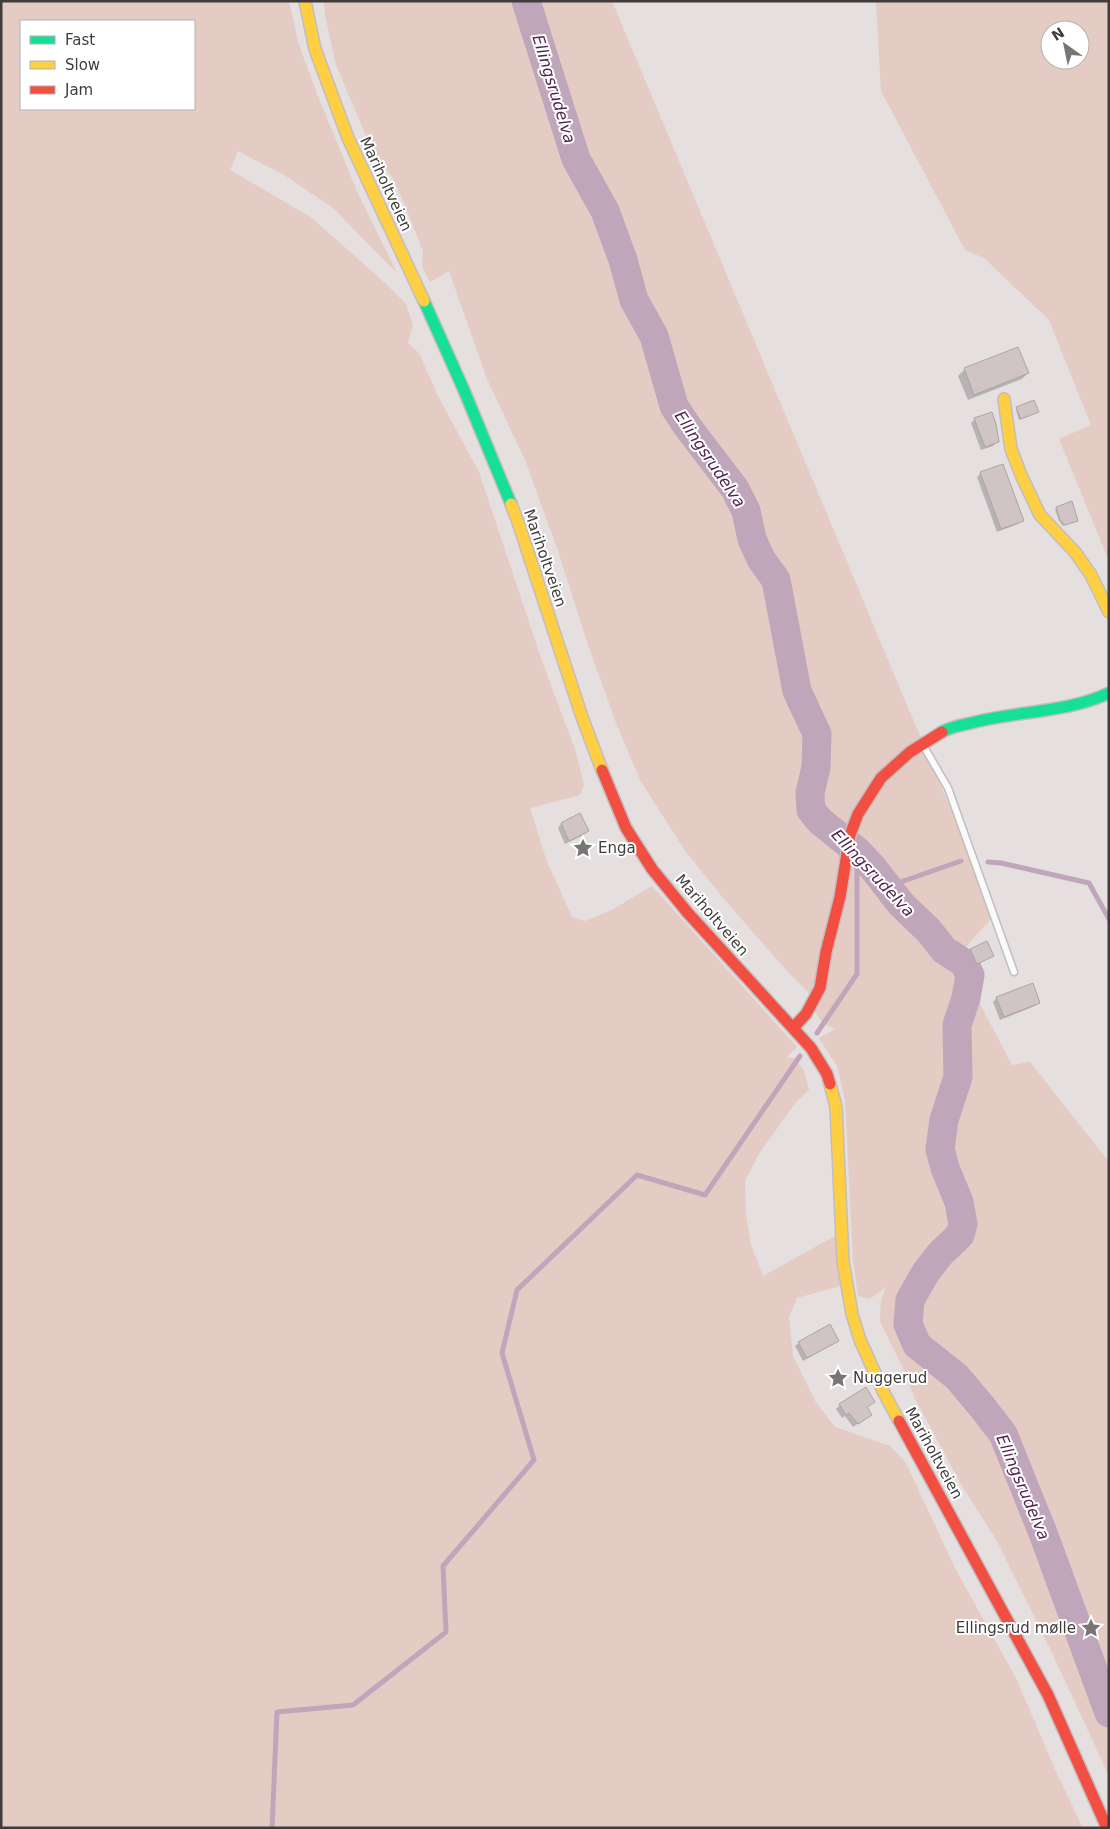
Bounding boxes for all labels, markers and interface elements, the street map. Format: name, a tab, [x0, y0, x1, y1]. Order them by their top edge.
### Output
legend	[20, 20, 195, 110]
north arrow	[1040, 20, 1090, 70]
text: N	[1049, 24, 1067, 44]
text: Fast	[65, 31, 95, 49]
water label: Ellingsrudelva	[528, 32, 580, 146]
text: Slow	[65, 56, 100, 74]
text: Jam	[64, 81, 93, 99]
street label: Mariholtveien	[356, 134, 416, 234]
water label: Ellingsrudelva	[671, 407, 749, 511]
street label: Mariholtveien	[520, 507, 570, 609]
water label: Ellingsrudelva	[828, 825, 918, 921]
place icon: Enga	[572, 837, 594, 859]
place label: Enga	[598, 839, 636, 857]
street label: Mariholtveien	[672, 871, 752, 959]
place icon: Nuggerud	[827, 1367, 849, 1389]
place label: Nuggerud	[853, 1369, 927, 1387]
street label: Mariholtveien	[901, 1404, 967, 1502]
water label: Ellingsrudelva	[992, 1432, 1054, 1542]
place icon: Ellingsrud mølle	[1080, 1617, 1102, 1639]
place label: Ellingsrud mølle	[956, 1619, 1076, 1637]

